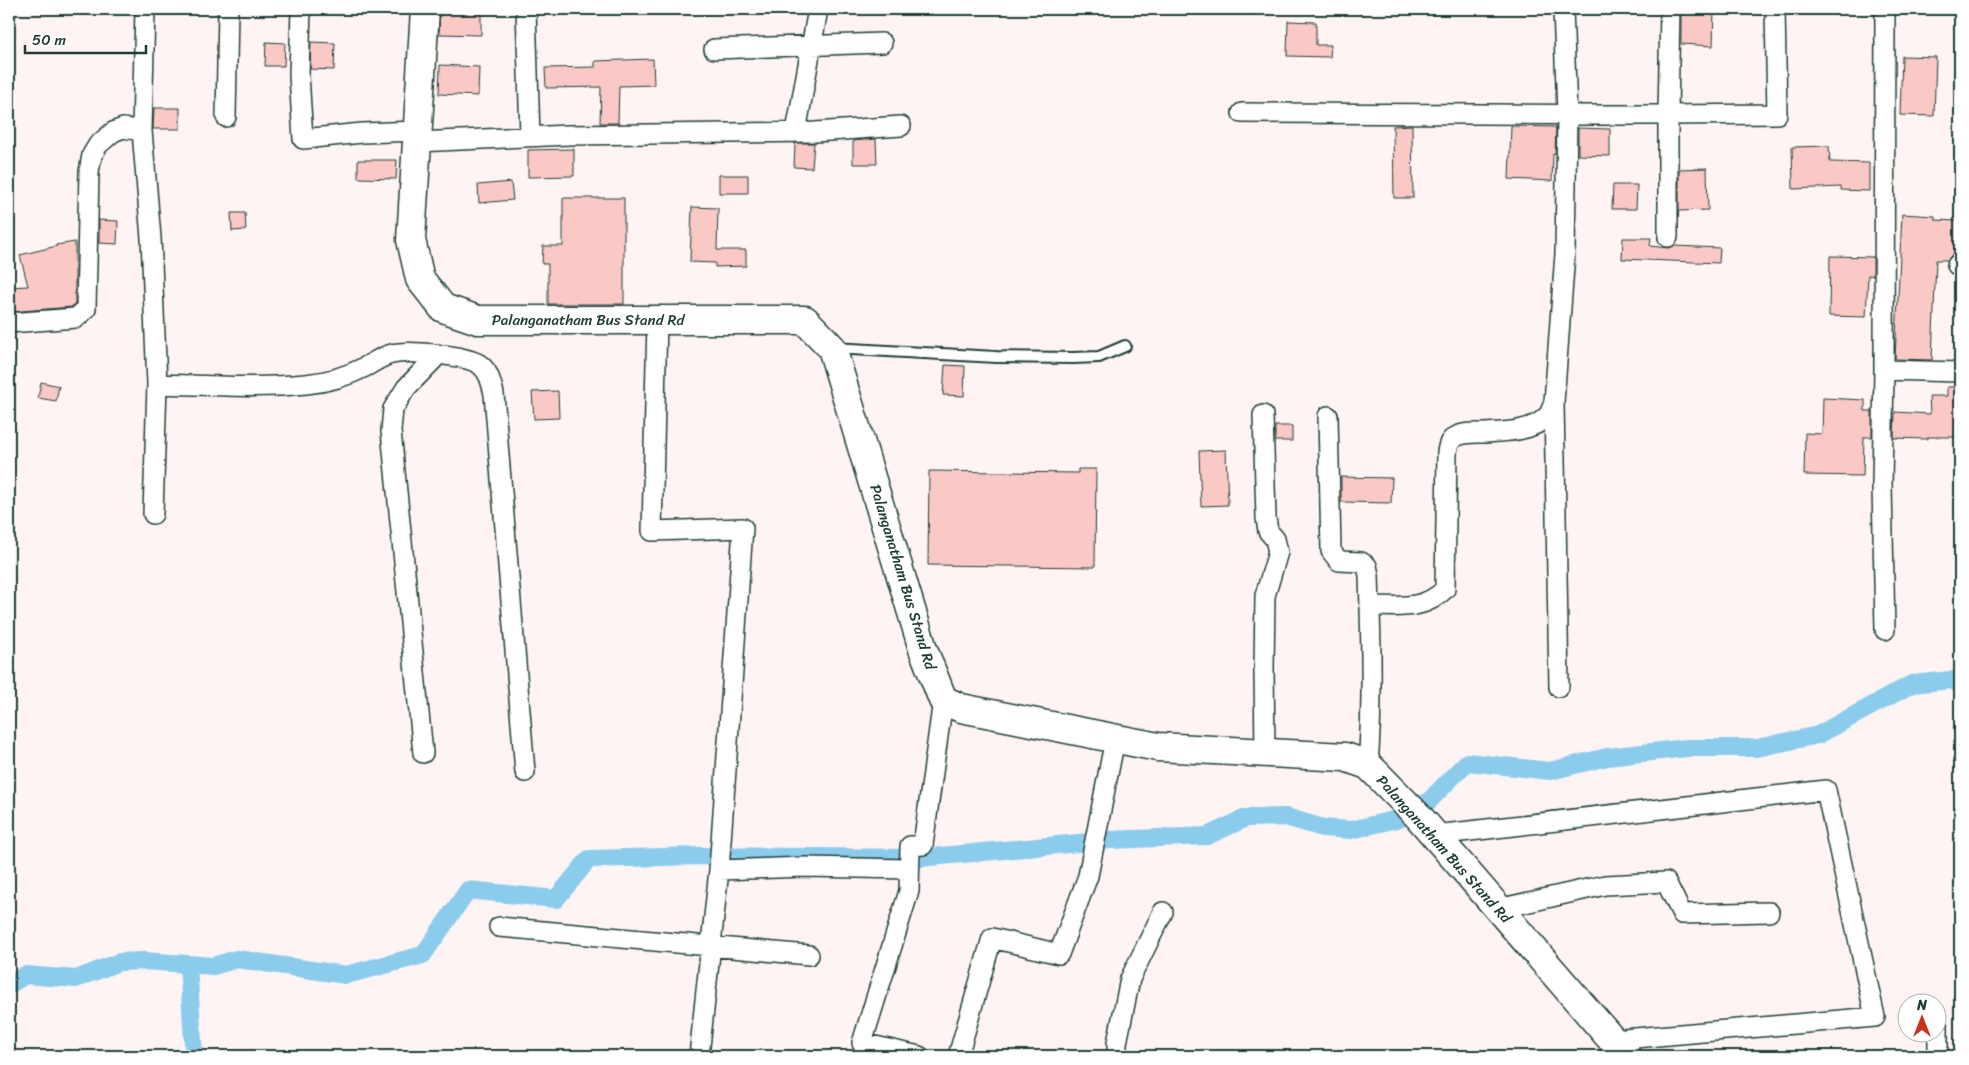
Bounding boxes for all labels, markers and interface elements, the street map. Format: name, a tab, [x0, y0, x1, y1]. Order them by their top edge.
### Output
scale bar	[25, 22, 146, 54]
text: 50 m	[32, 27, 67, 53]
street label: Palanganatham Bus Stand Rd	[492, 307, 685, 333]
street label: Palanganatham Bus Stand Rd	[862, 481, 944, 674]
street label: Palanganatham Bus Stand Rd	[1370, 769, 1519, 930]
north arrow	[1896, 992, 1946, 1042]
text: N	[1916, 993, 1927, 1018]

